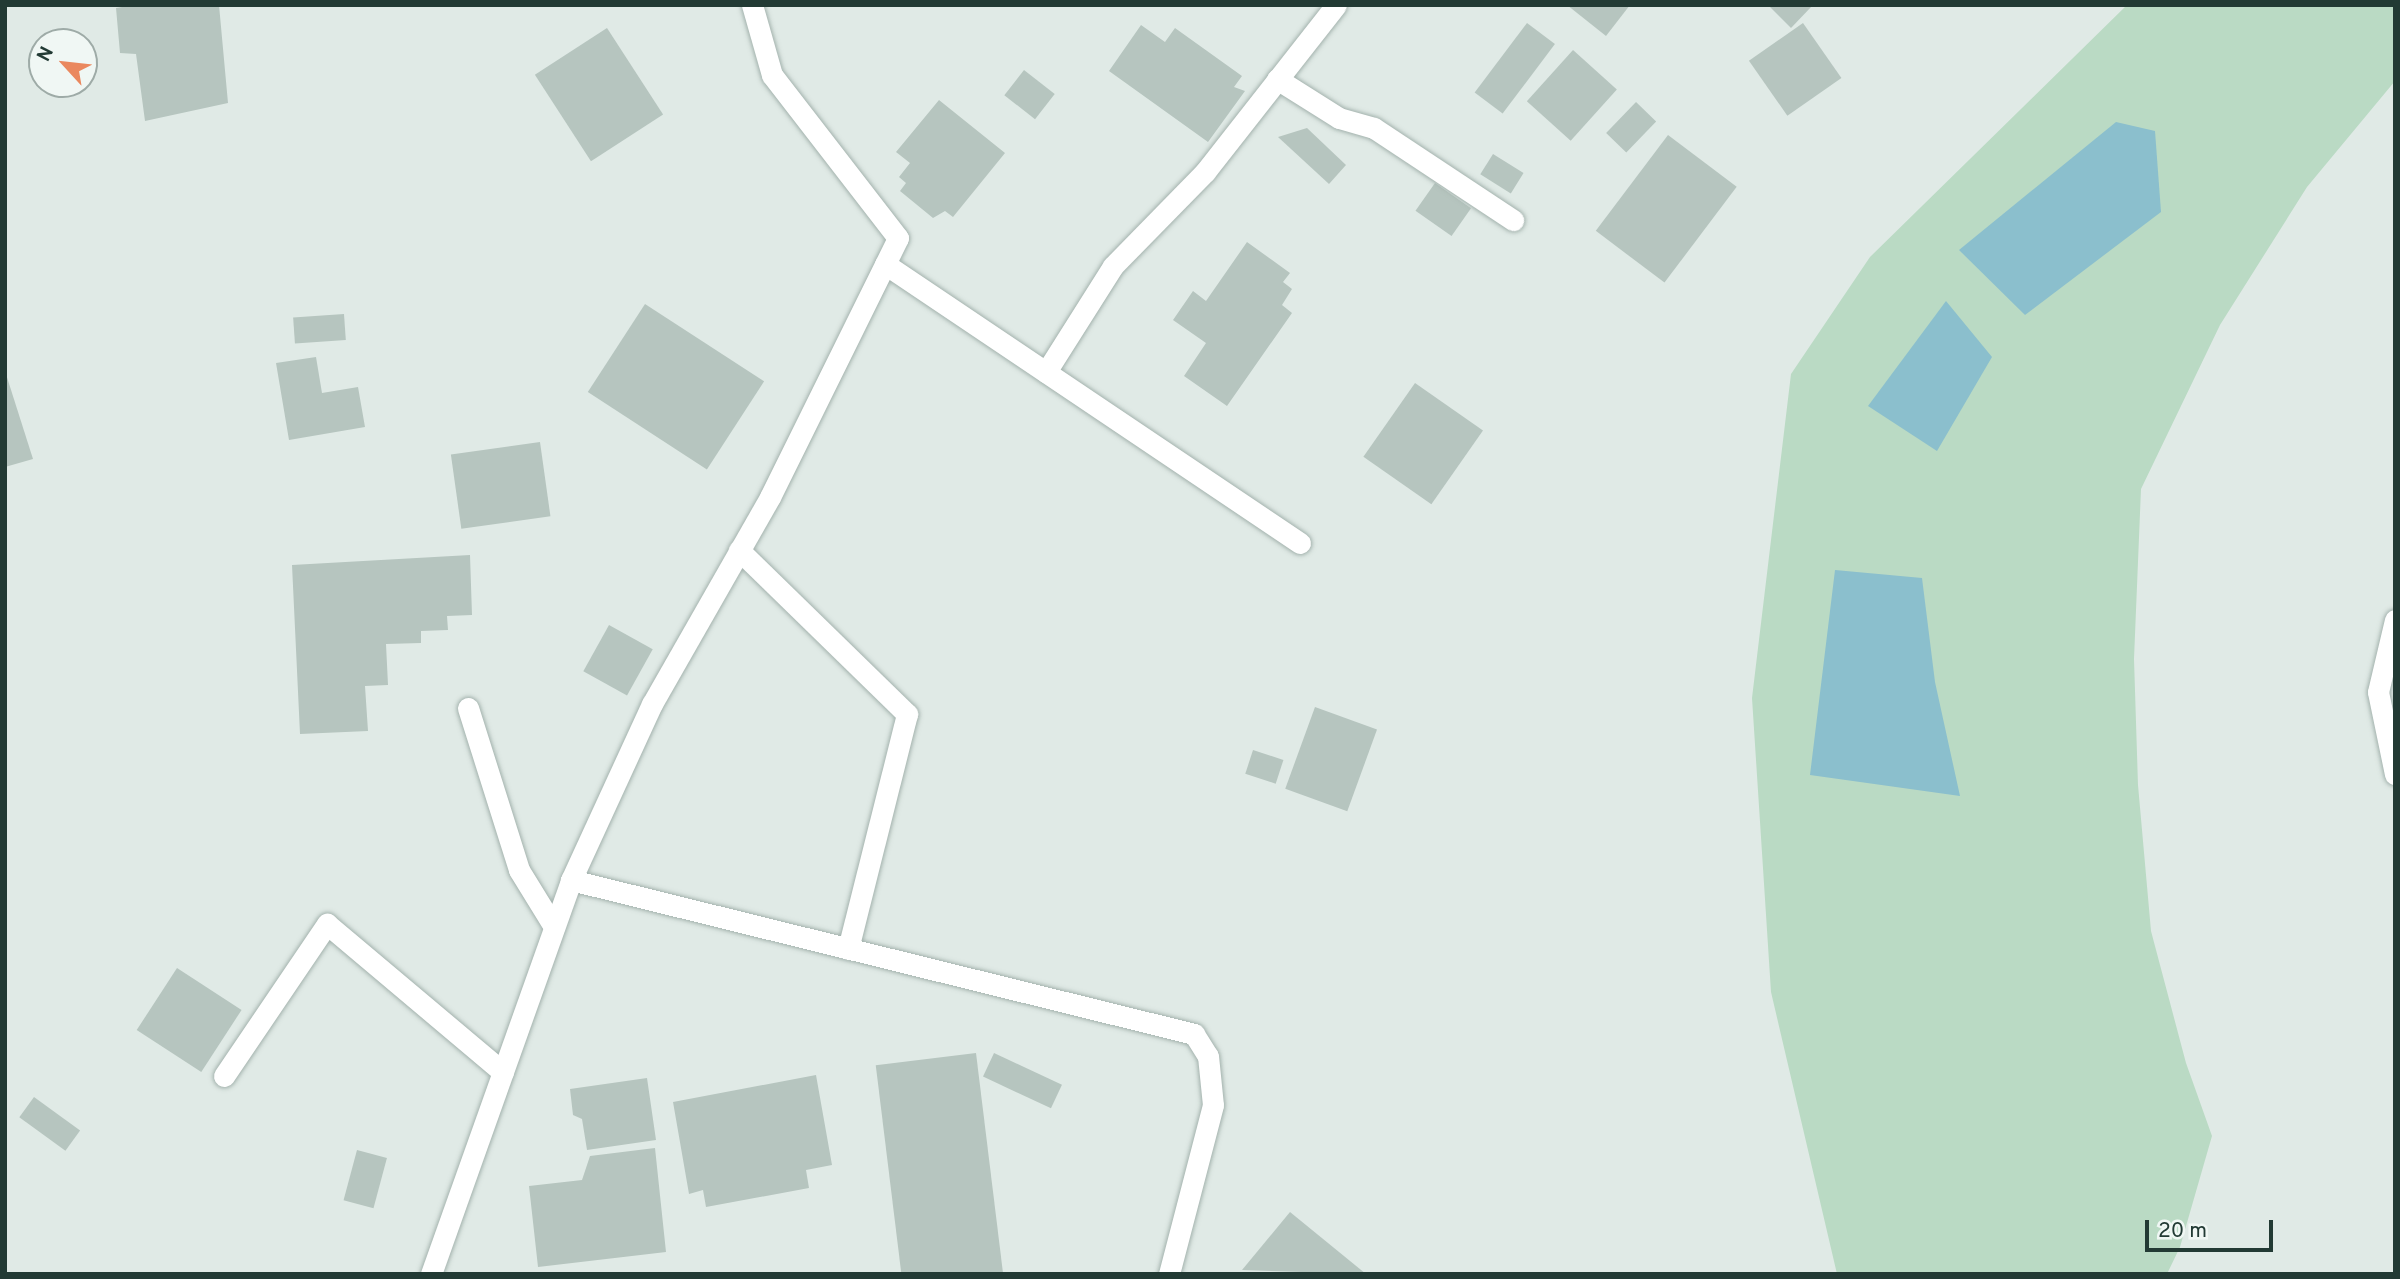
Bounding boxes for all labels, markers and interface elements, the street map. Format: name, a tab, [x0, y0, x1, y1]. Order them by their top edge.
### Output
north arrow	[28, 28, 98, 98]
text: N	[32, 43, 60, 66]
scale bar	[2148, 1206, 2276, 1250]
text: 20 m	[2158, 1218, 2207, 1245]

